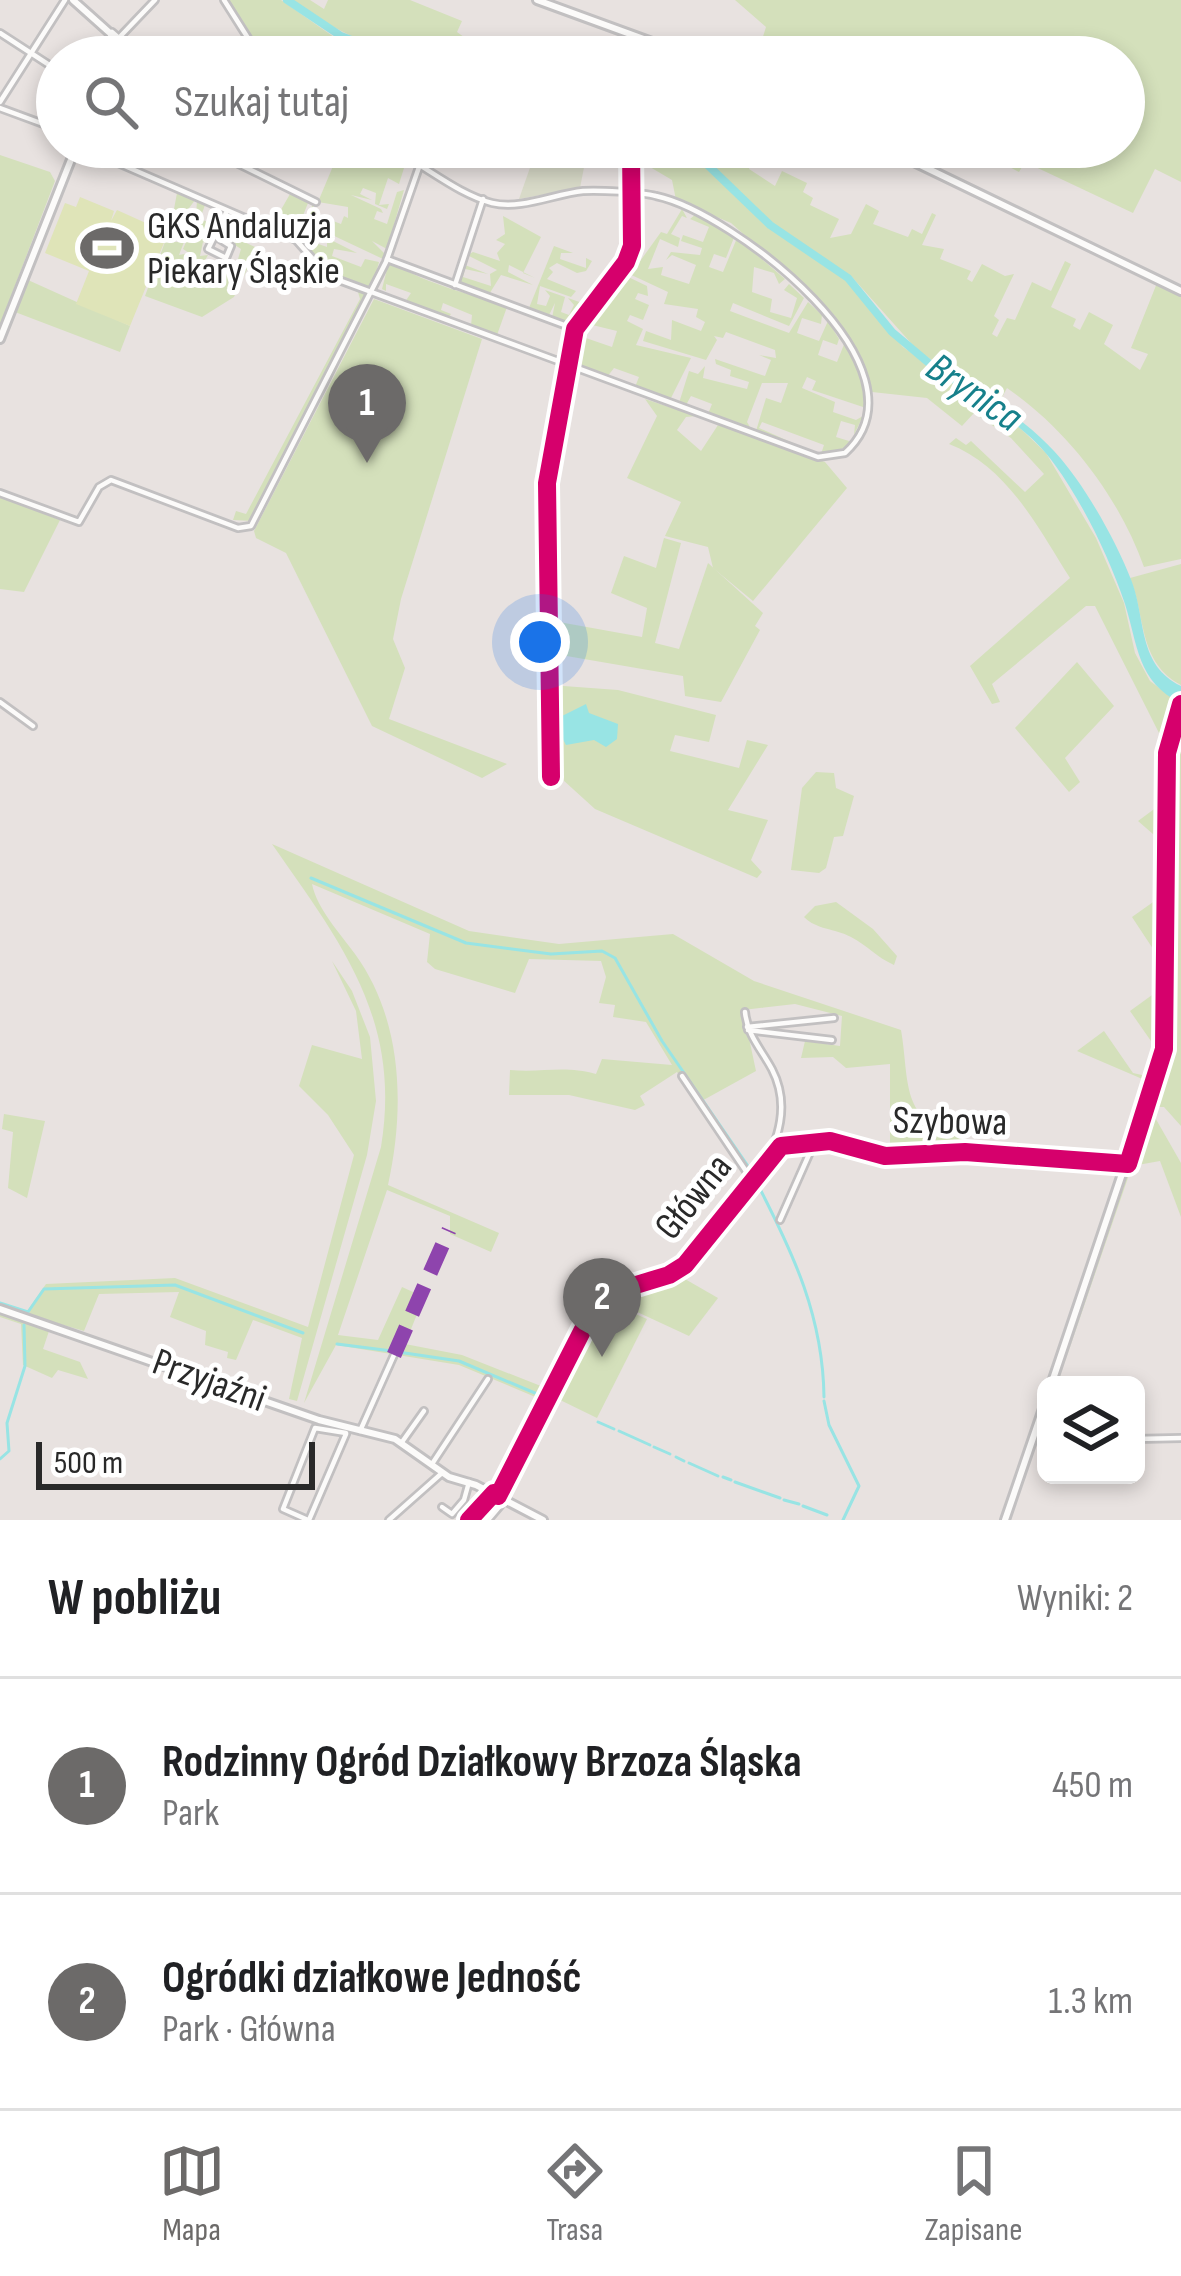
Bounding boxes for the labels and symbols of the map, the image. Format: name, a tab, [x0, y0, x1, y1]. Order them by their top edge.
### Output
place label: GKS Andaluzja Piekary Śląskie	[147, 203, 340, 295]
sports icon: GKS Andaluzja Piekary Śląskie	[78, 219, 136, 277]
water label: Brynica	[916, 342, 1032, 444]
pin: 1	[328, 364, 406, 463]
your location	[510, 612, 570, 672]
street label: Szybowa	[892, 1098, 1008, 1146]
street label: Główna	[645, 1145, 743, 1249]
pin: 2	[563, 1258, 641, 1357]
street label: Przyjaźni	[146, 1339, 272, 1423]
scale bar	[36, 1436, 315, 1489]

